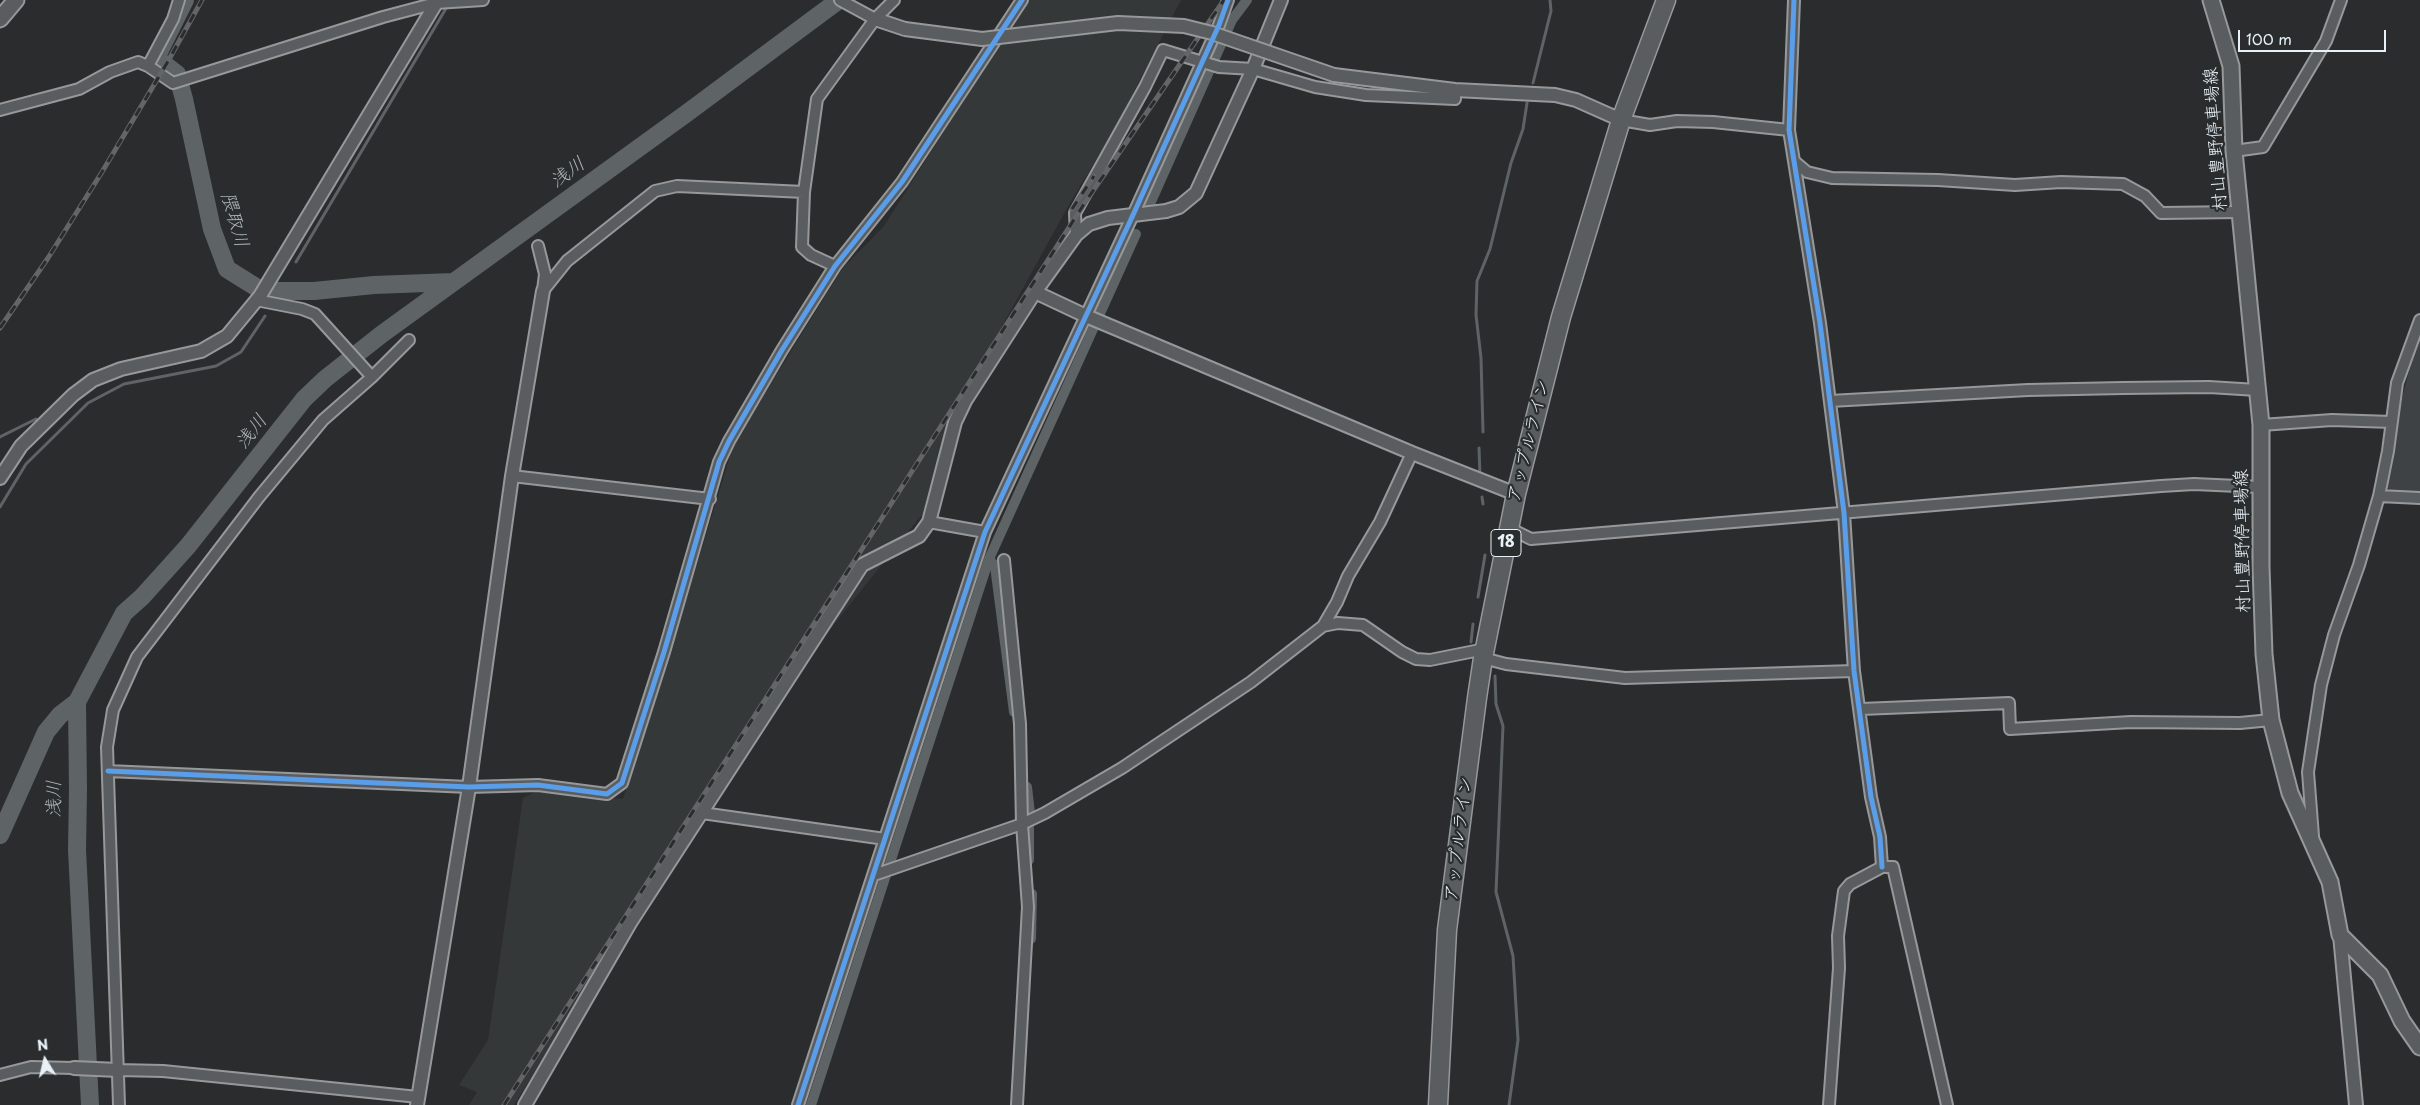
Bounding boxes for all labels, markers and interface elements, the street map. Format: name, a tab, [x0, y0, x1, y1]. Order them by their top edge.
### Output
scale bar	[2240, 20, 2388, 52]
text: 100 m	[2246, 27, 2292, 50]
street label: 村山豊野停車場線	[2200, 66, 2232, 212]
water label: 浅川	[546, 153, 590, 193]
water label: 隈取川	[215, 189, 253, 251]
street label: アップルライン	[1503, 377, 1555, 505]
water label: 浅川	[231, 410, 273, 454]
street label: 村山豊野停車場線	[2231, 469, 2255, 613]
road number: 18	[1491, 530, 1521, 556]
street label: アップルライン	[1441, 775, 1477, 903]
water label: 浅川	[44, 780, 66, 818]
text: N	[35, 1033, 50, 1056]
north arrow	[20, 1035, 70, 1085]

